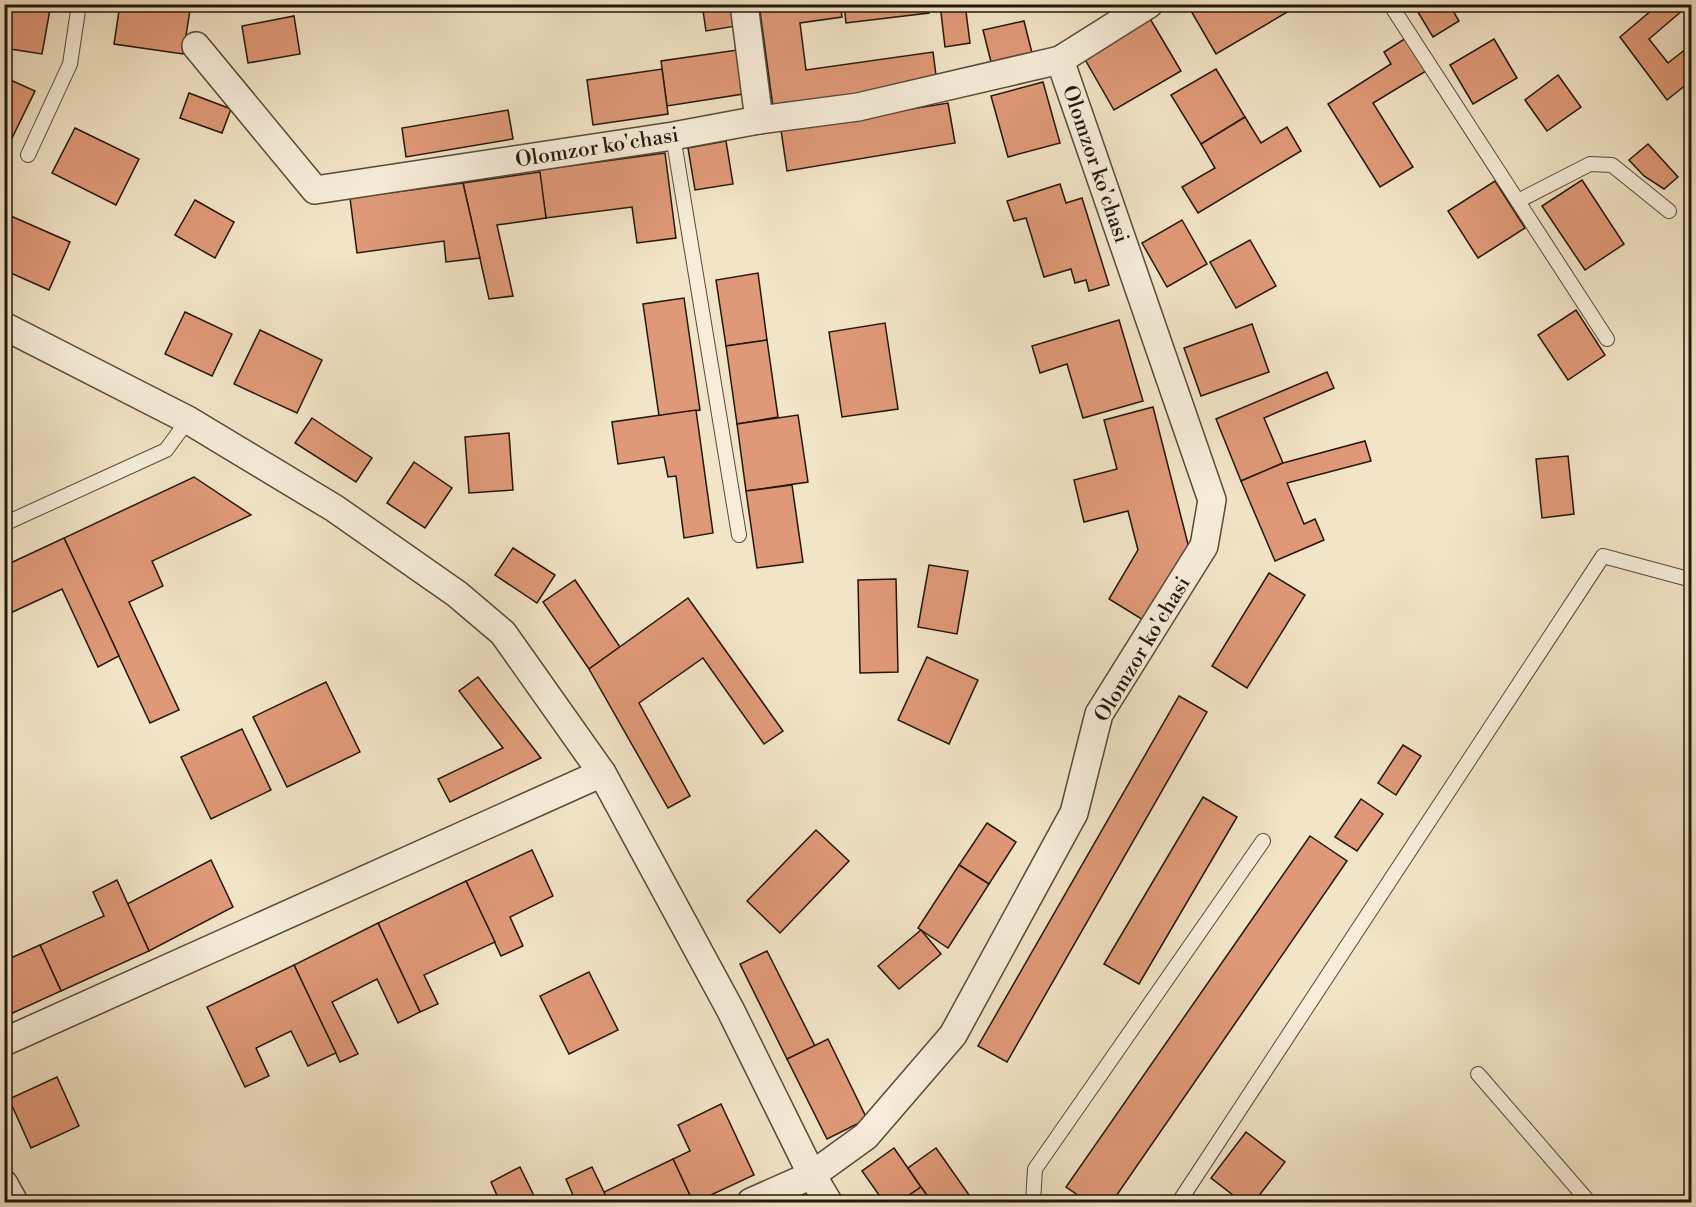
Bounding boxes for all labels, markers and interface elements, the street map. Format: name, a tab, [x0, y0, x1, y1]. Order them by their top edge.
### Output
street label: Olomzor ko'chasi	[1056, 82, 1134, 247]
street label: Olomzor ko'chasi	[514, 122, 681, 174]
street label: Olomzor ko'chasi	[1089, 572, 1197, 727]

